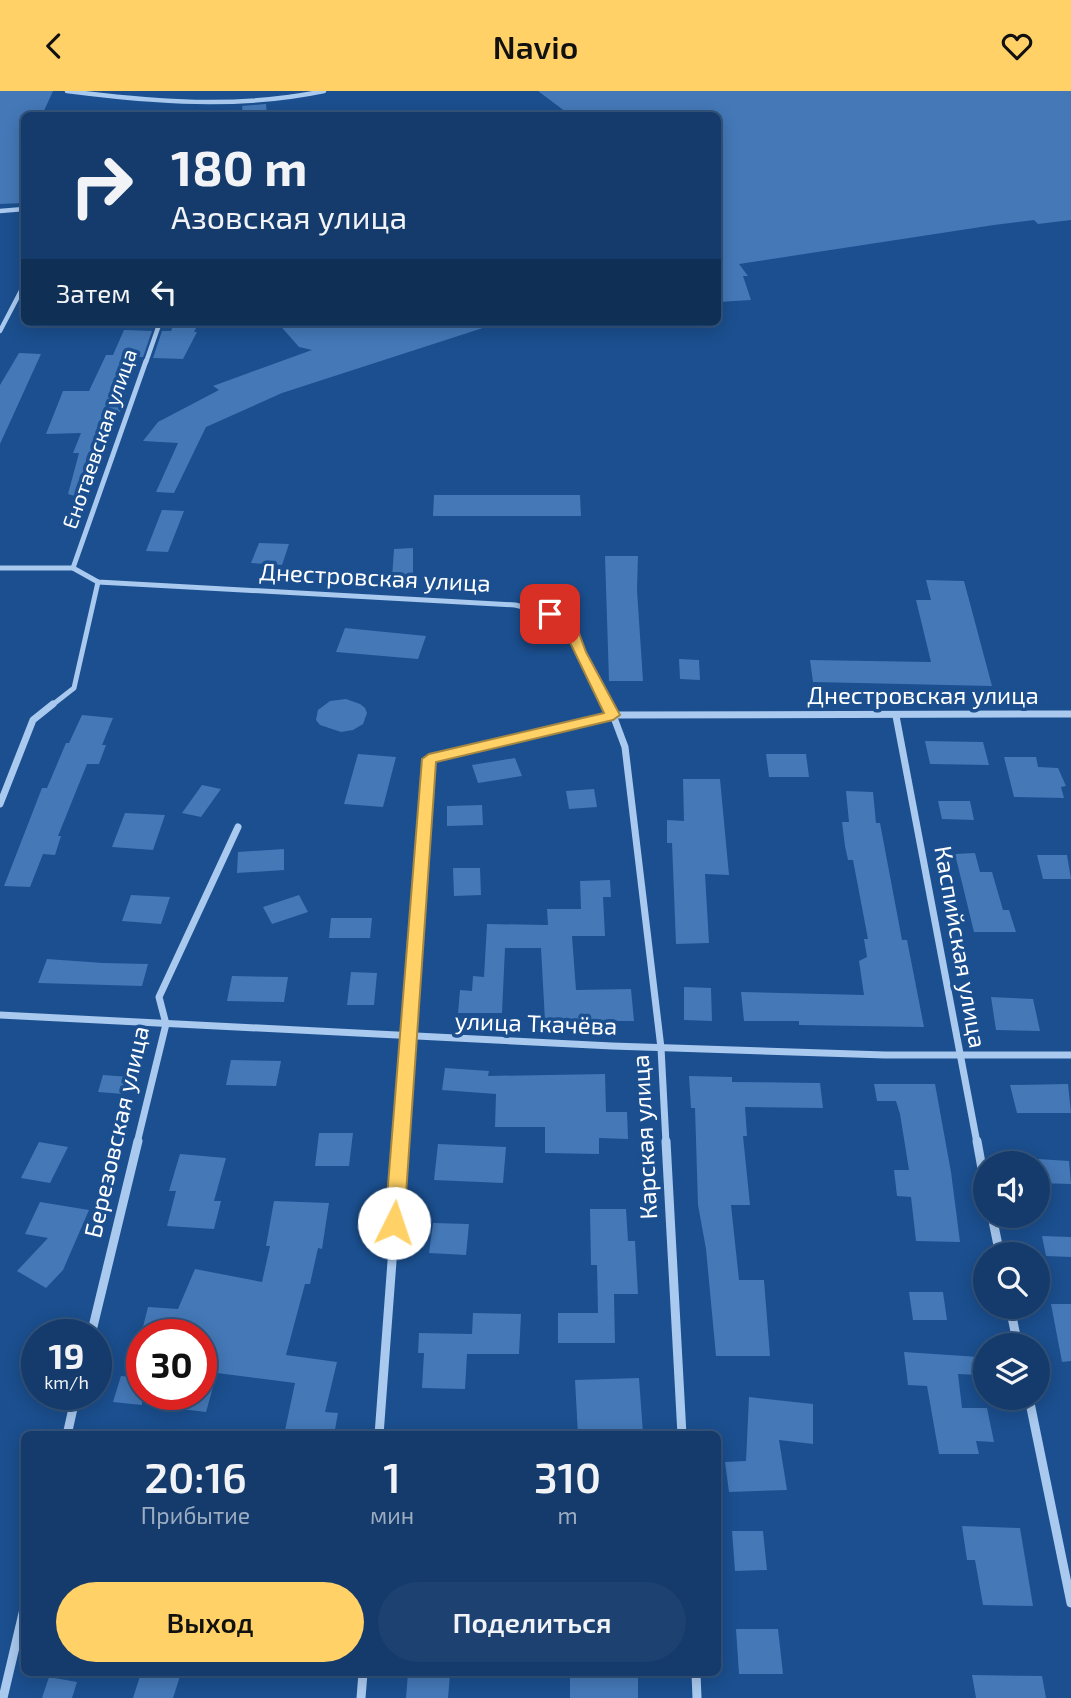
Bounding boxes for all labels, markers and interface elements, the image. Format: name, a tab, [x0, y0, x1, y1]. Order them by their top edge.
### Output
icon: back	[35, 27, 73, 65]
text: Navio	[493, 27, 578, 65]
icon: heart	[998, 27, 1036, 65]
text: 180 m	[171, 137, 307, 196]
icon: right	[56, 140, 147, 231]
text: Азовская улица	[171, 197, 407, 235]
icon: left	[145, 273, 183, 311]
text: Затем	[56, 277, 131, 308]
street label: Енотаевская улица	[56, 345, 142, 532]
street label: Днестровская улица	[259, 556, 491, 598]
pin	[520, 584, 580, 644]
icon: arrive	[531, 595, 569, 633]
street label: Днестровская улица	[807, 680, 1039, 710]
street label: Каспийская улица	[928, 843, 994, 1050]
street label: улица Ткачёва	[454, 1005, 618, 1041]
street label: Березовская улица	[77, 1023, 155, 1241]
street label: Карская улица	[625, 1054, 663, 1220]
map controls	[973, 1151, 1050, 1410]
button: sound	[973, 1151, 1050, 1228]
position arrow	[357, 1186, 431, 1260]
button: search	[973, 1242, 1050, 1319]
speed limit sign: 30	[126, 1319, 217, 1410]
button: layers	[973, 1333, 1050, 1410]
text: 19	[49, 1334, 84, 1376]
text: km/h	[44, 1371, 89, 1393]
text: 20:16	[144, 1451, 247, 1501]
text: 1	[383, 1451, 401, 1501]
text: 310	[534, 1451, 601, 1501]
text: Прибытие	[141, 1501, 250, 1529]
text: мин	[370, 1501, 414, 1529]
text: m	[557, 1501, 578, 1529]
button: Выход	[56, 1582, 364, 1662]
button: Поделиться	[378, 1582, 686, 1662]

